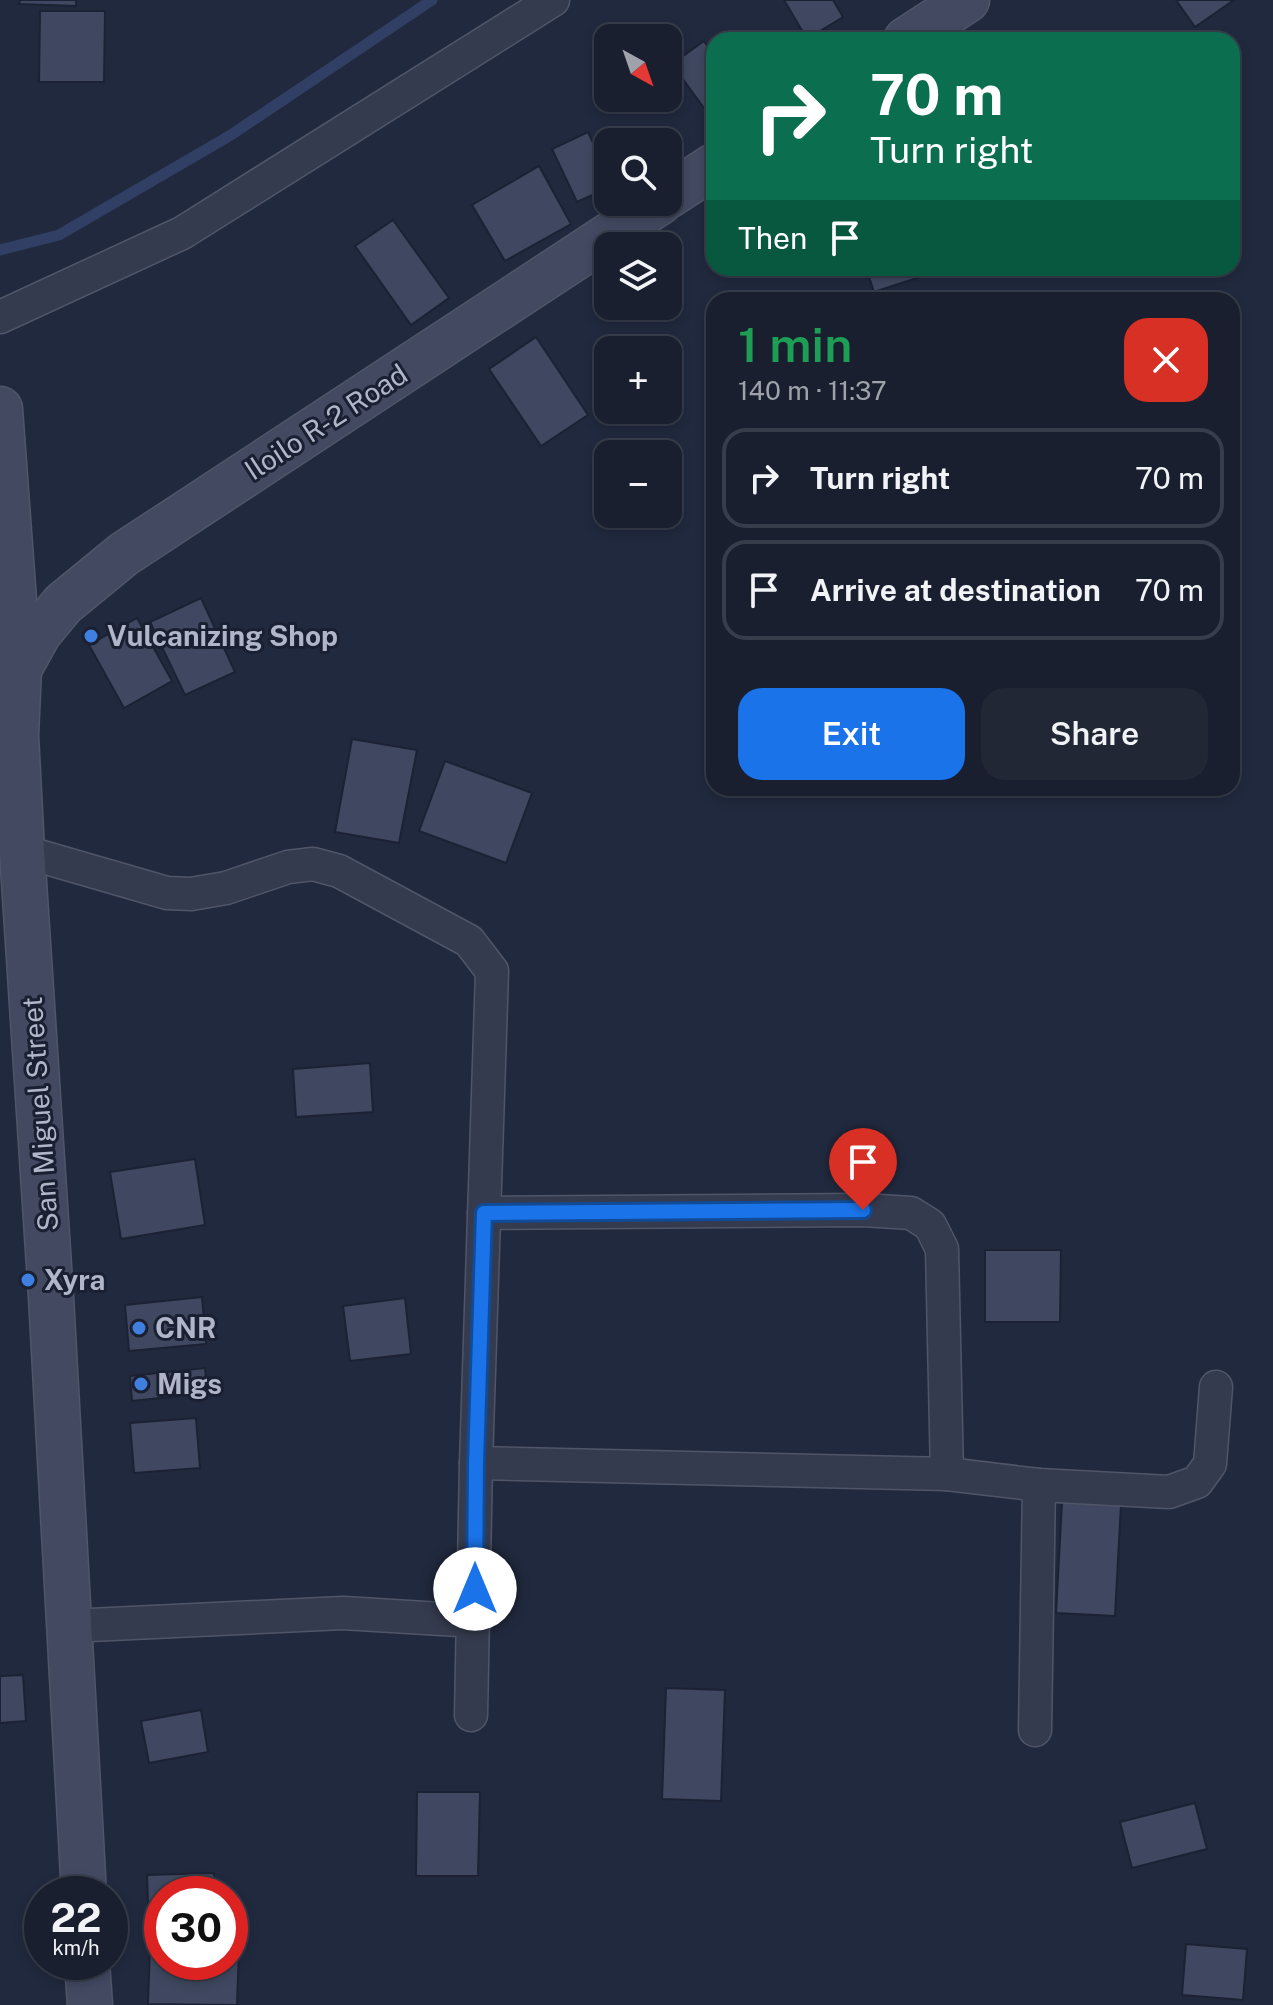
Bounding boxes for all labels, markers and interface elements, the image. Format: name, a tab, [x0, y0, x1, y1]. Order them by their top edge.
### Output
north arrow	[594, 24, 682, 112]
map controls	[594, 24, 682, 528]
text: 70 m	[870, 62, 1003, 128]
icon: right	[738, 64, 842, 168]
button: search	[594, 128, 682, 216]
text: Turn right	[870, 129, 1033, 171]
icon: arrive	[823, 216, 867, 260]
text: Then	[738, 220, 807, 256]
button: layers	[594, 232, 682, 320]
text: 1 min	[738, 316, 852, 373]
button: close	[1124, 318, 1208, 402]
button: +	[594, 336, 682, 424]
street label: Iloilo R-2 Road	[238, 357, 413, 486]
text: 140 m · 11:37	[738, 375, 887, 406]
button: −	[594, 440, 682, 528]
icon: right	[742, 456, 786, 500]
text: Turn right	[810, 460, 950, 496]
text: 70 m	[1135, 460, 1204, 496]
icon: arrive	[742, 568, 786, 612]
text: Arrive at destination	[810, 572, 1101, 608]
text: 70 m	[1135, 572, 1204, 608]
place label: Vulcanizing Shop	[107, 619, 338, 652]
marker: Vulcanizing Shop	[82, 627, 100, 645]
button: Exit	[738, 688, 965, 780]
button: Share	[981, 688, 1208, 780]
street label: San Miguel Street	[15, 996, 64, 1232]
pin	[829, 1128, 897, 1210]
icon: arrive	[841, 1140, 885, 1184]
place label: Xyra	[44, 1263, 105, 1296]
marker: Xyra	[19, 1271, 37, 1289]
place label: CNR	[155, 1311, 217, 1344]
marker: CNR	[130, 1319, 148, 1337]
place label: Migs	[157, 1367, 222, 1400]
marker: Migs	[132, 1375, 150, 1393]
position arrow	[433, 1547, 517, 1631]
speed limit sign: 30	[144, 1876, 248, 1980]
text: 22	[51, 1894, 101, 1941]
text: km/h	[52, 1936, 100, 1960]

